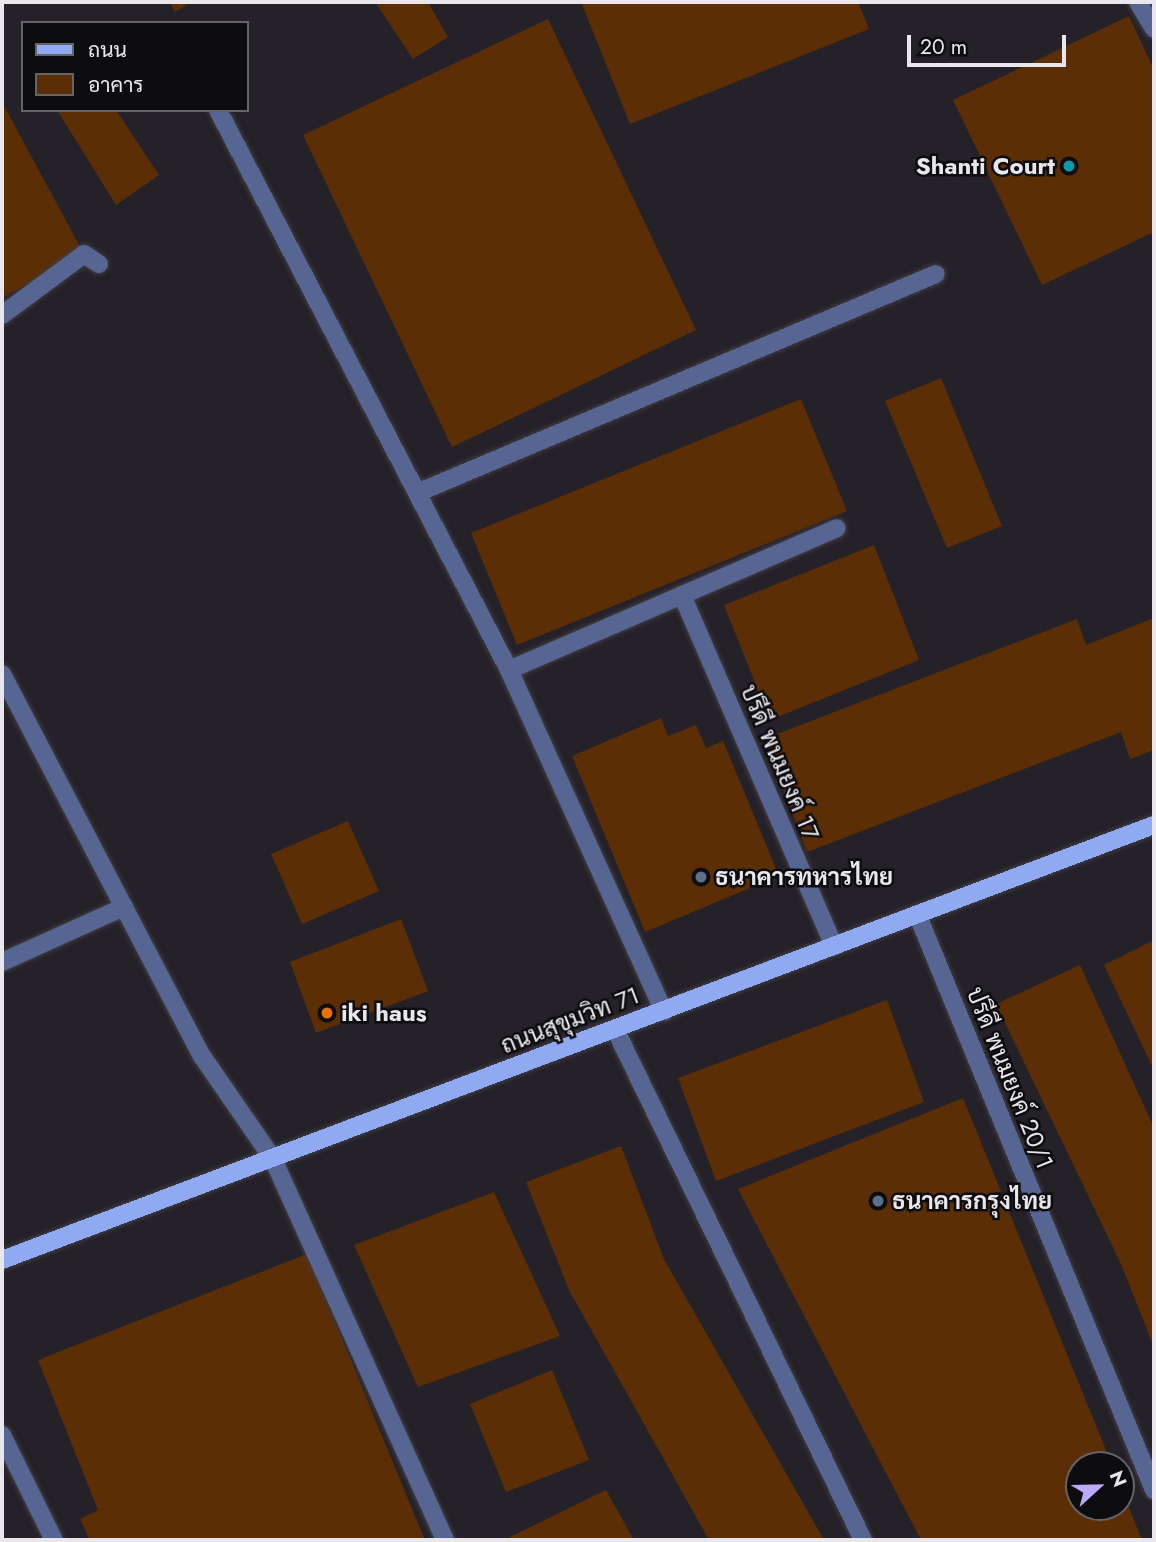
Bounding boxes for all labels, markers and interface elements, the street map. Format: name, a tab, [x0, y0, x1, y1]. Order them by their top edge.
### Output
legend	[21, 21, 248, 112]
scale bar	[911, 21, 1070, 65]
text: 20 m	[920, 32, 967, 62]
text: ถนน	[88, 35, 127, 65]
text: อาคาร	[88, 70, 144, 100]
place label: Shanti Court	[916, 152, 1055, 180]
marker: Shanti Court	[1061, 158, 1077, 174]
street label: ปรีดี พนมยงค์ 17	[734, 680, 826, 844]
place label: ธนาคารทหารไทย	[715, 863, 893, 891]
marker: ธนาคารทหารไทย	[693, 869, 709, 885]
street label: ถนนสุขุมวิท 71	[497, 980, 643, 1060]
street label: ปรีดี พนมยงค์ 20/1	[960, 983, 1060, 1173]
place label: iki haus	[341, 999, 427, 1027]
marker: iki haus	[319, 1005, 335, 1021]
place label: ธนาคารกรุงไทย	[892, 1187, 1052, 1215]
marker: ธนาคารกรุงไทย	[870, 1193, 886, 1209]
north arrow	[1065, 1451, 1135, 1521]
text: N	[1103, 1467, 1133, 1491]

